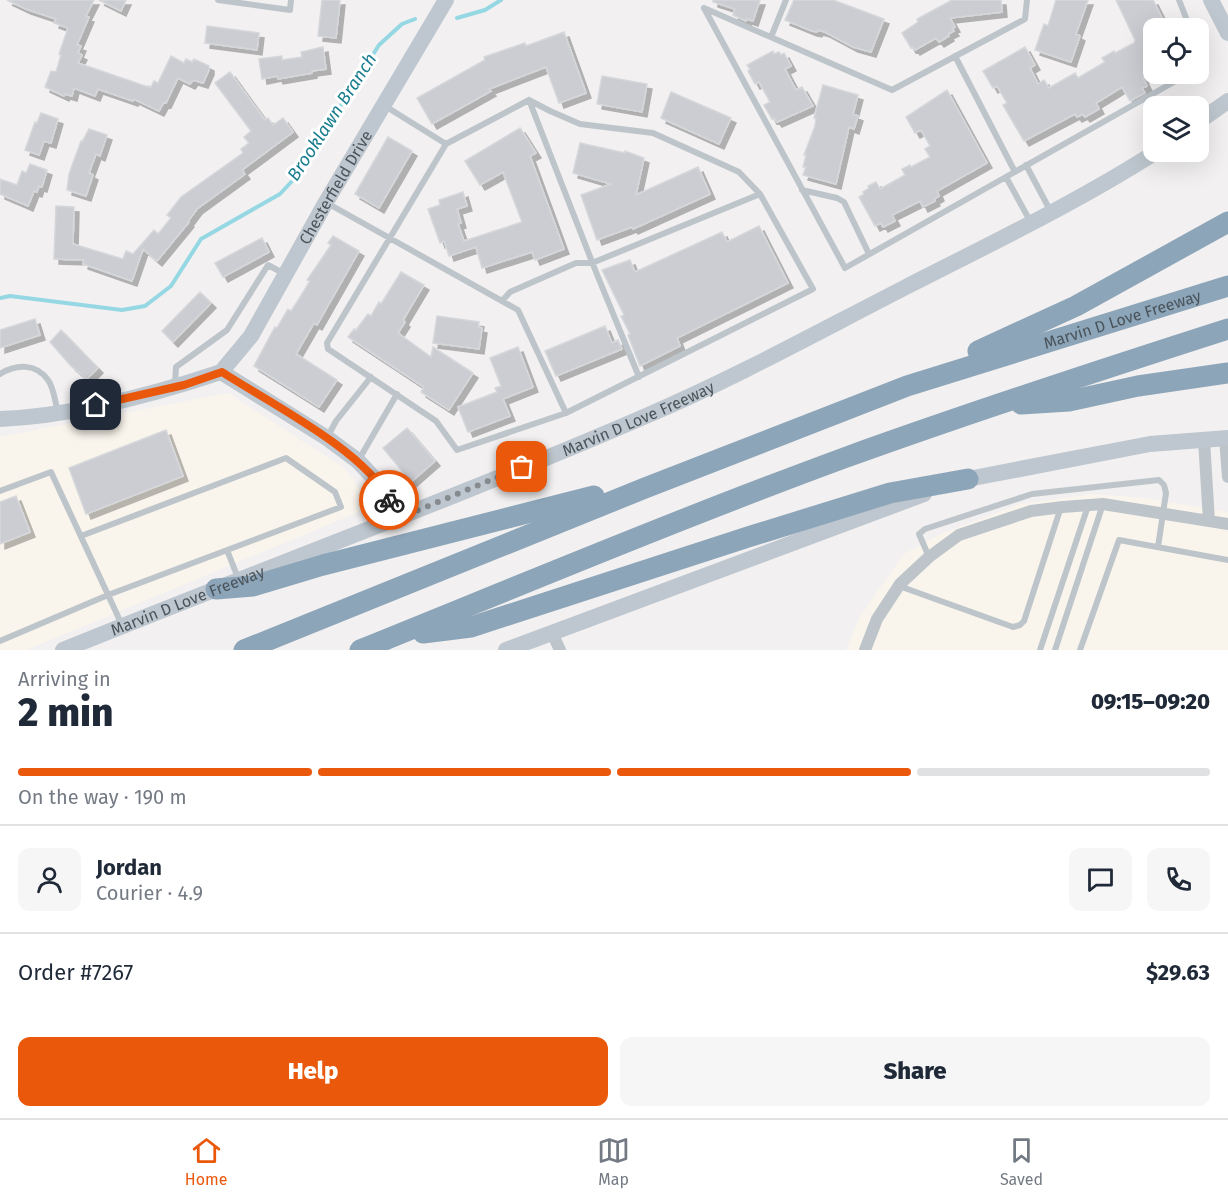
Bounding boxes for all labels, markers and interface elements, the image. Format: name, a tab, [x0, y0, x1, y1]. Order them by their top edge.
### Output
map controls	[1143, 18, 1209, 162]
button: locate	[1143, 18, 1209, 84]
water label: Brooklawn Branch	[283, 49, 381, 185]
button: layers	[1143, 96, 1209, 162]
street label: Chesterfield Drive	[295, 127, 376, 248]
street label: Marvin D Love Freeway	[1041, 286, 1203, 353]
street label: Marvin D Love Freeway	[560, 377, 717, 460]
pin	[70, 379, 121, 430]
icon: home	[79, 388, 112, 421]
pin	[496, 441, 547, 492]
icon: bag	[505, 450, 538, 483]
courier	[359, 470, 419, 530]
icon: bike	[373, 484, 406, 517]
street label: Marvin D Love Freeway	[108, 562, 267, 640]
text: Arriving in	[18, 667, 111, 691]
text: 09:15–09:20	[1091, 688, 1210, 715]
text: 2 min	[18, 690, 114, 736]
text: On the way · 190 m	[18, 785, 187, 809]
button: person	[18, 848, 81, 911]
button: chat	[1069, 848, 1132, 911]
button: phone	[1147, 848, 1210, 911]
text: Jordan	[96, 854, 162, 881]
text: Courier · 4.9	[96, 881, 203, 905]
text: Order #7267	[18, 959, 133, 986]
text: $29.63	[1146, 959, 1210, 986]
button: Help	[18, 1037, 608, 1106]
button: Share	[620, 1037, 1210, 1106]
tab: Home	[185, 1134, 228, 1189]
tab: Map	[597, 1134, 630, 1189]
tab: Saved	[1000, 1134, 1043, 1189]

